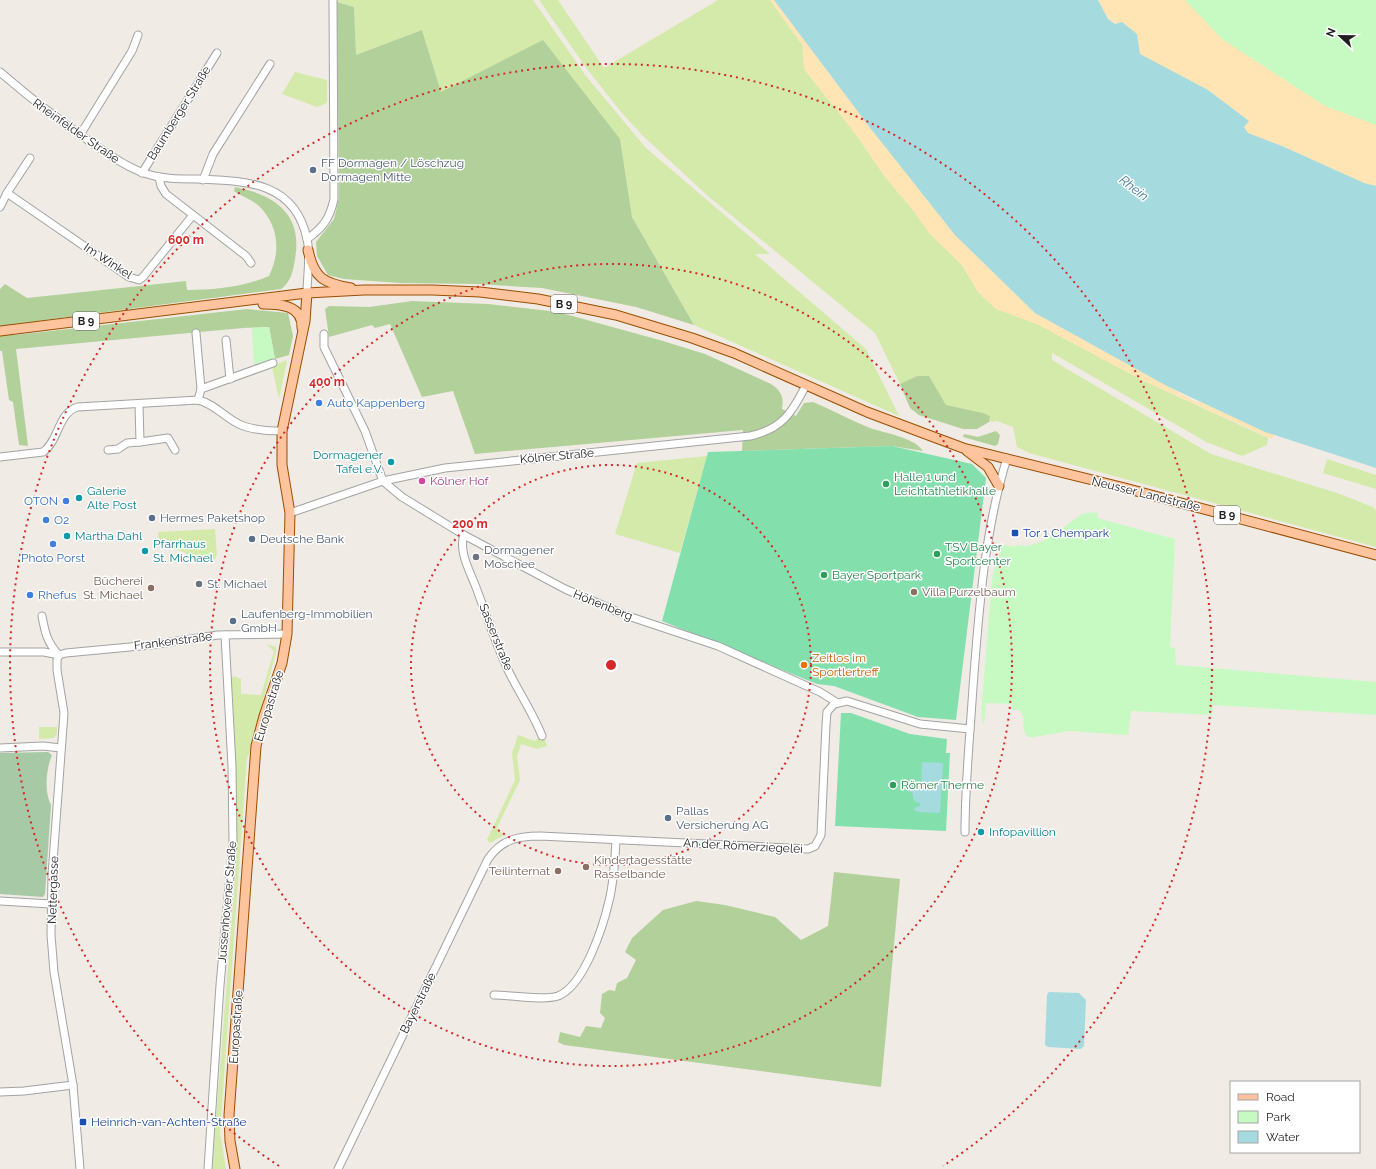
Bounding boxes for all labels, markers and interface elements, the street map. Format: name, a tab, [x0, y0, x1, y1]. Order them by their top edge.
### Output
north arrow	[1320, 16, 1360, 56]
text: N	[1324, 26, 1339, 39]
street label: Baumberger Straße	[144, 63, 214, 163]
street label: Rheinfelder Straße	[30, 96, 122, 166]
place label: FF Dormagen / Löschzug Dormagen Mitte	[321, 156, 464, 184]
marker: FF Dormagen / Löschzug Dormagen Mitte	[308, 165, 318, 175]
water label: Rhein	[1117, 172, 1151, 204]
text: 600 m	[168, 233, 204, 247]
street label: Im Winkel	[81, 240, 136, 282]
road number: B 9	[551, 295, 577, 313]
road number: B 9	[73, 312, 99, 330]
text: 400 m	[309, 375, 345, 389]
place label: Auto Kappenberg	[327, 396, 425, 410]
marker: Auto Kappenberg	[314, 398, 324, 408]
street label: Kölner Straße	[519, 446, 595, 466]
place label: Dormagener Tafel e.V.	[313, 448, 384, 476]
marker: Dormagener Tafel e.V.	[386, 457, 396, 467]
place label: Halle 1 und Leichtathletikhalle	[894, 470, 996, 498]
place label: Kölner Hof	[430, 474, 490, 488]
street label: Neusser Landstraße	[1090, 474, 1202, 514]
marker: Kölner Hof	[417, 476, 427, 486]
marker: Halle 1 und Leichtathletikhalle	[881, 479, 891, 489]
place label: Galerie Alte Post	[87, 484, 137, 512]
marker: Galerie Alte Post	[74, 493, 84, 503]
place label: OTON	[24, 494, 58, 508]
marker: OTON	[61, 496, 71, 506]
road number: B 9	[1214, 506, 1240, 524]
place label: Hermes Paketshop	[160, 511, 265, 525]
place label: O2	[54, 513, 69, 527]
marker: Hermes Paketshop	[147, 513, 157, 523]
marker: O2	[41, 515, 51, 525]
text: 200 m	[452, 517, 488, 531]
place label: Tor 1 Chempark	[1023, 526, 1110, 540]
marker: Tor 1 Chempark	[1010, 528, 1020, 538]
place label: Martha Dahl	[75, 529, 143, 543]
marker: Martha Dahl	[62, 531, 72, 541]
place label: Deutsche Bank	[260, 532, 345, 546]
marker: Deutsche Bank	[247, 534, 257, 544]
place label: Pfarrhaus St. Michael	[153, 537, 214, 565]
marker: Photo Porst	[48, 539, 58, 549]
place label: TSV Bayer Sportcenter	[945, 540, 1011, 568]
place label: Dormagener Moschee	[484, 543, 555, 571]
marker: Pfarrhaus St. Michael	[140, 546, 150, 556]
marker: TSV Bayer Sportcenter	[932, 549, 942, 559]
place label: Photo Porst	[21, 551, 85, 565]
marker: Dormagener Moschee	[471, 552, 481, 562]
place label: Bayer Sportpark	[832, 568, 922, 582]
marker: Bayer Sportpark	[819, 570, 829, 580]
place label: Bücherei St. Michael	[83, 574, 144, 602]
place label: St. Michael	[207, 577, 268, 591]
marker: St. Michael	[194, 579, 204, 589]
marker: Bücherei St. Michael	[146, 583, 156, 593]
place label: Villa Purzelbaum	[922, 585, 1016, 599]
street label: Höhenberg	[571, 587, 635, 623]
marker: Villa Purzelbaum	[909, 587, 919, 597]
place label: Rhefus	[38, 588, 77, 602]
marker: Rhefus	[25, 590, 35, 600]
street label: Sasserstraße	[476, 602, 516, 672]
place label: Laufenberg-Immobilien GmbH	[241, 607, 373, 635]
marker: Laufenberg-Immobilien GmbH	[228, 616, 238, 626]
street label: Frankenstraße	[133, 629, 213, 653]
place label: Zeitlos im Sportlertreff	[812, 651, 880, 679]
centre of rings	[604, 658, 618, 672]
marker: Zeitlos im Sportlertreff	[799, 660, 809, 670]
street label: Europastraße	[252, 669, 286, 743]
place label: Römer Therme	[901, 778, 984, 792]
marker: Römer Therme	[888, 780, 898, 790]
place label: Pallas Versicherung AG	[676, 804, 768, 832]
marker: Pallas Versicherung AG	[663, 813, 673, 823]
place label: Infopavillion	[989, 825, 1056, 839]
marker: Infopavillion	[976, 827, 986, 837]
street label: An der Römerziegelei	[683, 836, 803, 856]
street label: Jussenhovener Straße	[215, 841, 239, 963]
place label: Kindertagesstätte Rasselbande	[594, 853, 692, 881]
street label: Nettergasse	[45, 856, 61, 924]
marker: Kindertagesstätte Rasselbande	[581, 862, 591, 872]
place label: Teilinternat	[489, 864, 550, 878]
marker: Teilinternat	[553, 866, 563, 876]
street label: Bayerstraße	[397, 970, 439, 1036]
street label: Europastraße	[226, 990, 246, 1064]
legend	[1230, 1081, 1360, 1153]
text: Road	[1266, 1090, 1295, 1104]
text: Park	[1266, 1110, 1291, 1124]
place label: Heinrich-van-Achten-Straße	[91, 1115, 247, 1129]
marker: Heinrich-van-Achten-Straße	[78, 1117, 88, 1127]
text: Water	[1266, 1130, 1300, 1144]

